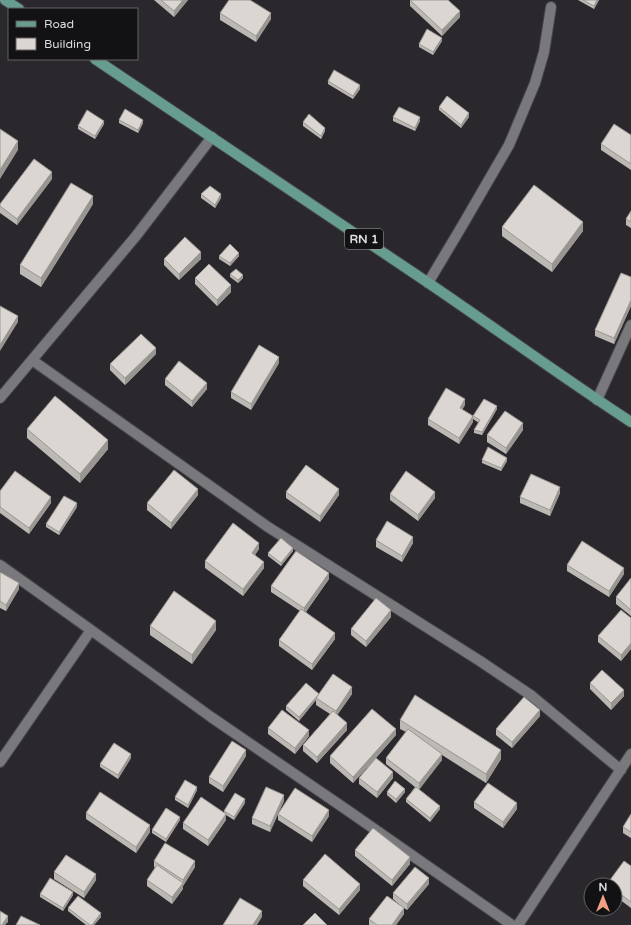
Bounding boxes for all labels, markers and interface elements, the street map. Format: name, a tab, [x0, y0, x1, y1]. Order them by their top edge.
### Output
legend	[8, 8, 138, 60]
text: Road	[44, 17, 74, 31]
text: Building	[44, 37, 91, 51]
road number: RN 1	[345, 229, 383, 249]
north arrow	[583, 877, 623, 917]
text: N	[599, 881, 607, 894]

